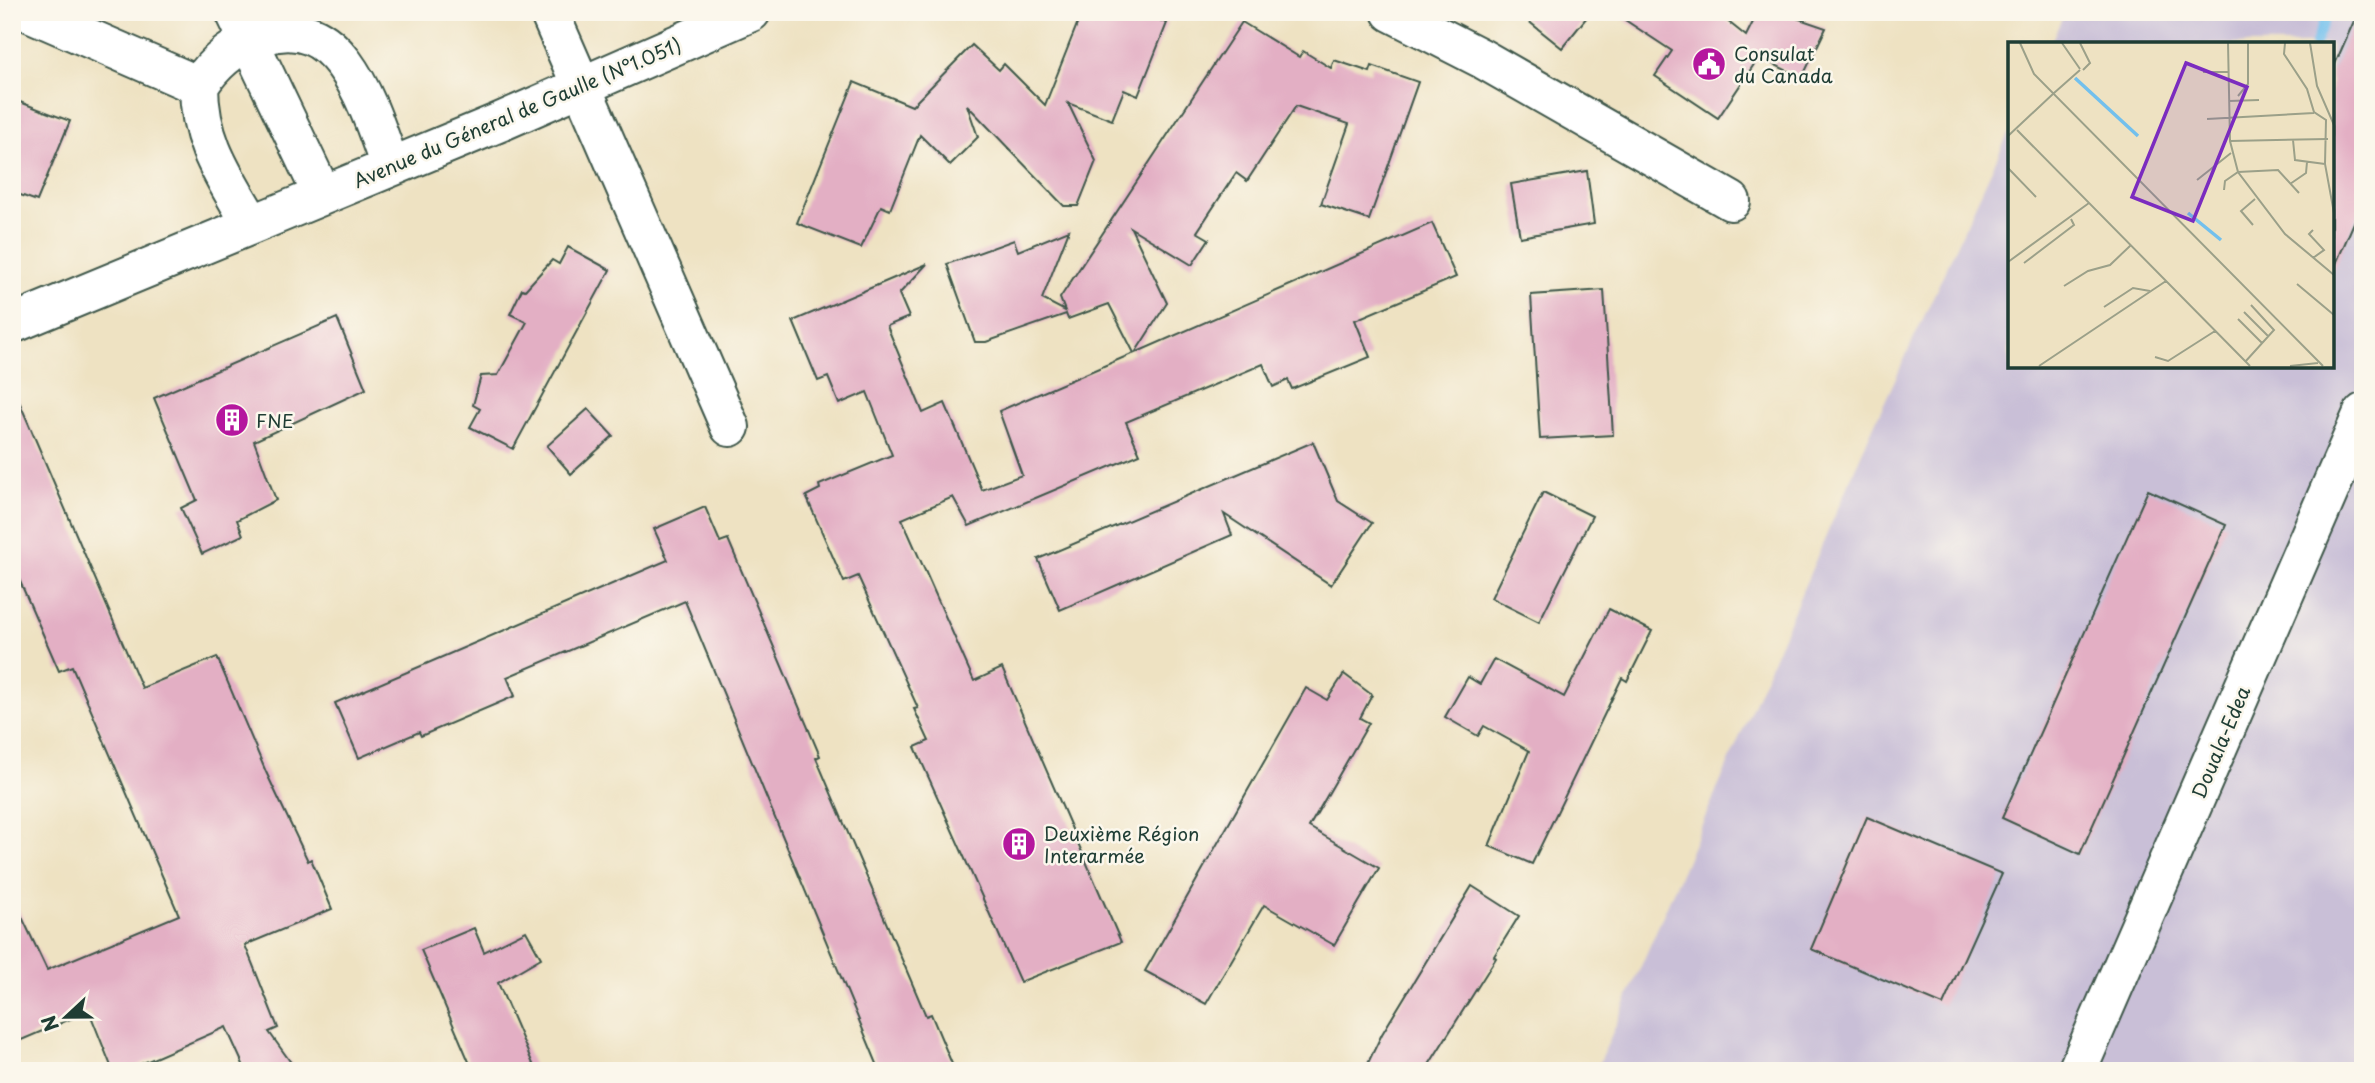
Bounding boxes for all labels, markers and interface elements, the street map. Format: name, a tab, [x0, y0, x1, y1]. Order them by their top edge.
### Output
street label: Avenue du Géneral de Gaulle (N°1.051)	[349, 30, 685, 194]
place label: Consulat du Canada	[1734, 39, 1833, 89]
inset map	[2008, 42, 2333, 368]
public building icon: Consulat du Canada	[1690, 45, 1728, 83]
building icon: FNE	[213, 401, 251, 439]
place label: FNE	[256, 406, 294, 434]
street label: Douala-Edea	[2184, 681, 2256, 803]
place label: Deuxième Région Interarmée	[1044, 819, 1199, 869]
building icon: Deuxième Région Interarmée	[1000, 825, 1038, 863]
north arrow	[32, 982, 102, 1052]
text: N	[34, 1012, 65, 1036]

